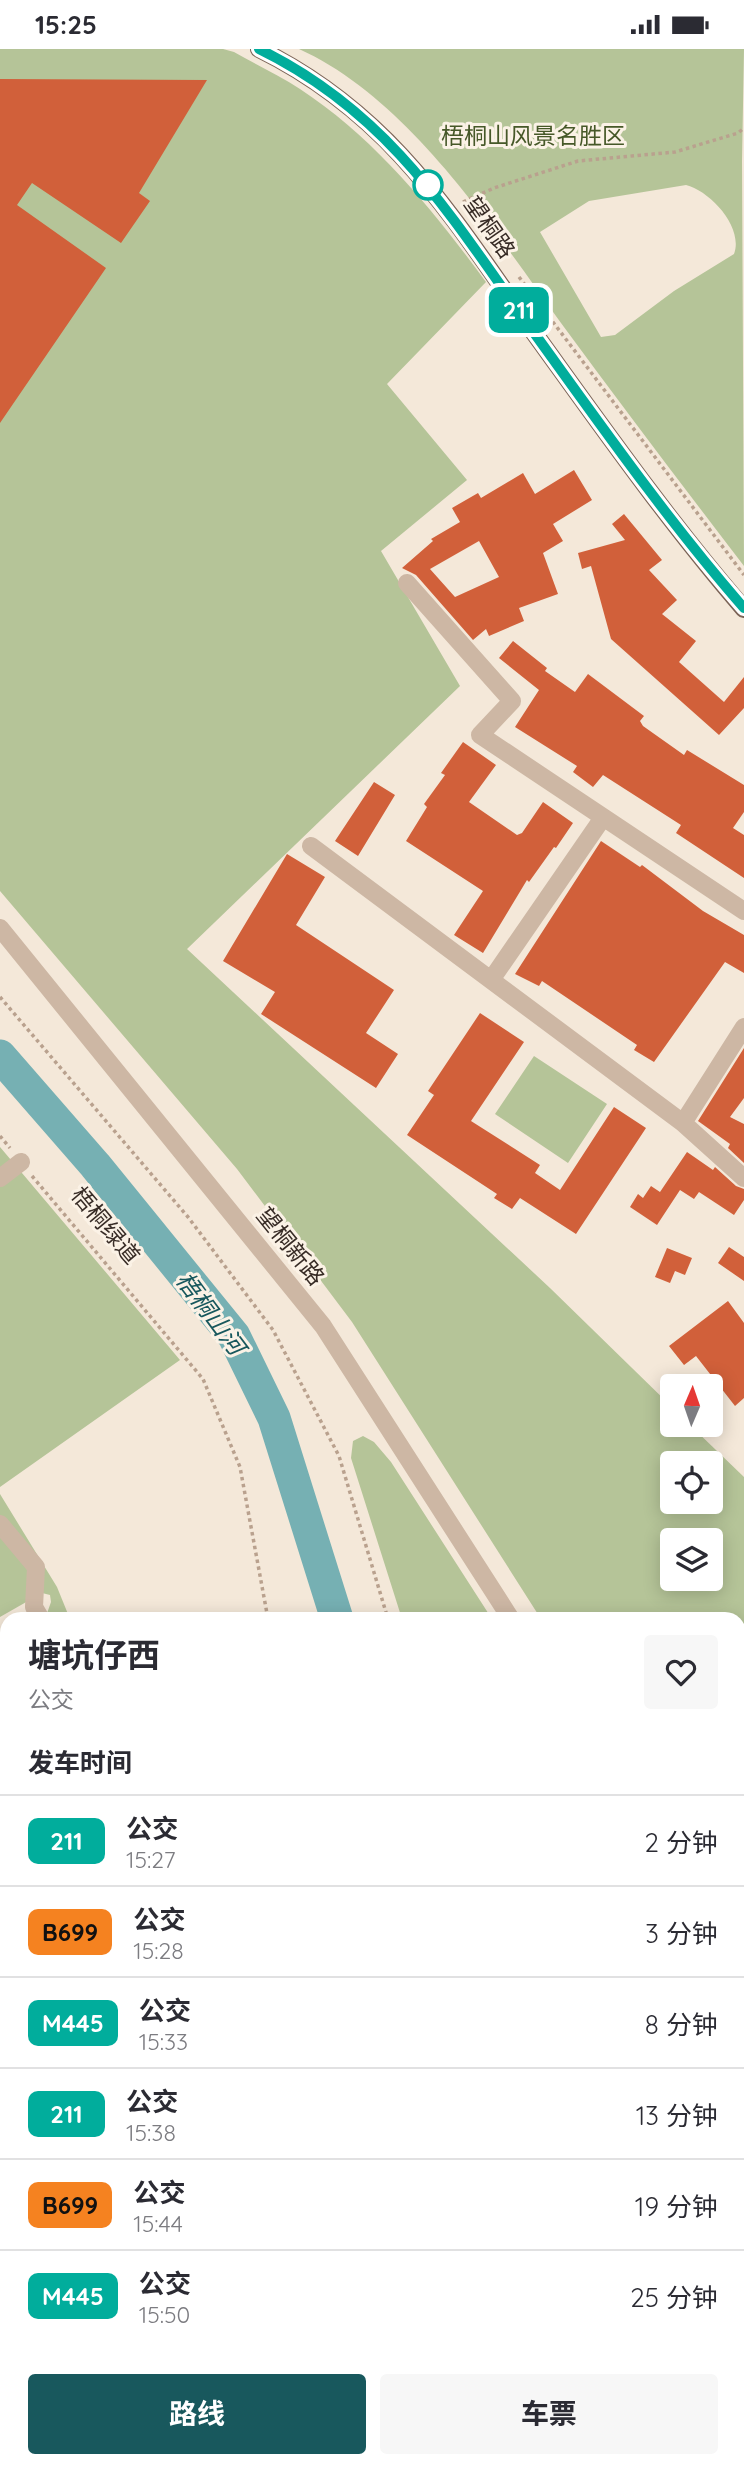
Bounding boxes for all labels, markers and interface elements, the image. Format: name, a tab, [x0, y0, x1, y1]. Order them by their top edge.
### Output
text: 15:25	[35, 8, 97, 41]
park label: 梧桐山风景名胜区	[441, 121, 625, 150]
unlabelled marker	[413, 170, 443, 200]
street label: 望桐路	[458, 190, 522, 264]
line badge: 211	[479, 287, 559, 333]
text: 211	[503, 295, 535, 325]
street label: 梧桐绿道	[65, 1180, 147, 1270]
street label: 望桐新路	[251, 1201, 331, 1291]
water label: 梧桐山河	[170, 1266, 254, 1364]
north arrow	[660, 1374, 723, 1437]
map controls	[660, 1374, 723, 1591]
button: locate	[660, 1451, 723, 1514]
button: layers	[660, 1528, 723, 1591]
text: 塘坑仔西	[28, 1634, 160, 1675]
button: heart	[644, 1635, 718, 1709]
text: 公交	[28, 1685, 74, 1714]
text: 发车时间	[28, 1746, 132, 1779]
text: 公交	[126, 1812, 178, 1845]
text: 211	[50, 1826, 83, 1856]
text: 2 分钟	[644, 1826, 718, 1859]
text: 15:27	[126, 1845, 175, 1874]
text: 公交	[133, 1903, 185, 1936]
text: B699	[42, 1917, 98, 1947]
text: 3 分钟	[645, 1917, 718, 1950]
text: 15:28	[133, 1936, 184, 1965]
text: 公交	[139, 1994, 191, 2027]
text: M445	[42, 2008, 104, 2038]
text: 8 分钟	[645, 2008, 718, 2041]
text: 15:33	[139, 2027, 188, 2056]
text: 公交	[126, 2085, 178, 2118]
text: 211	[50, 2099, 83, 2129]
text: 13 分钟	[636, 2099, 718, 2132]
text: 15:38	[126, 2118, 176, 2147]
text: 公交	[133, 2176, 185, 2209]
text: B699	[42, 2190, 98, 2220]
text: 19 分钟	[635, 2190, 718, 2223]
text: 15:44	[133, 2209, 183, 2238]
text: 公交	[139, 2267, 191, 2300]
text: M445	[42, 2281, 104, 2311]
text: 25 分钟	[630, 2281, 718, 2314]
text: 15:50	[139, 2300, 190, 2329]
button: 路线	[28, 2374, 366, 2454]
button: 车票	[380, 2374, 718, 2454]

